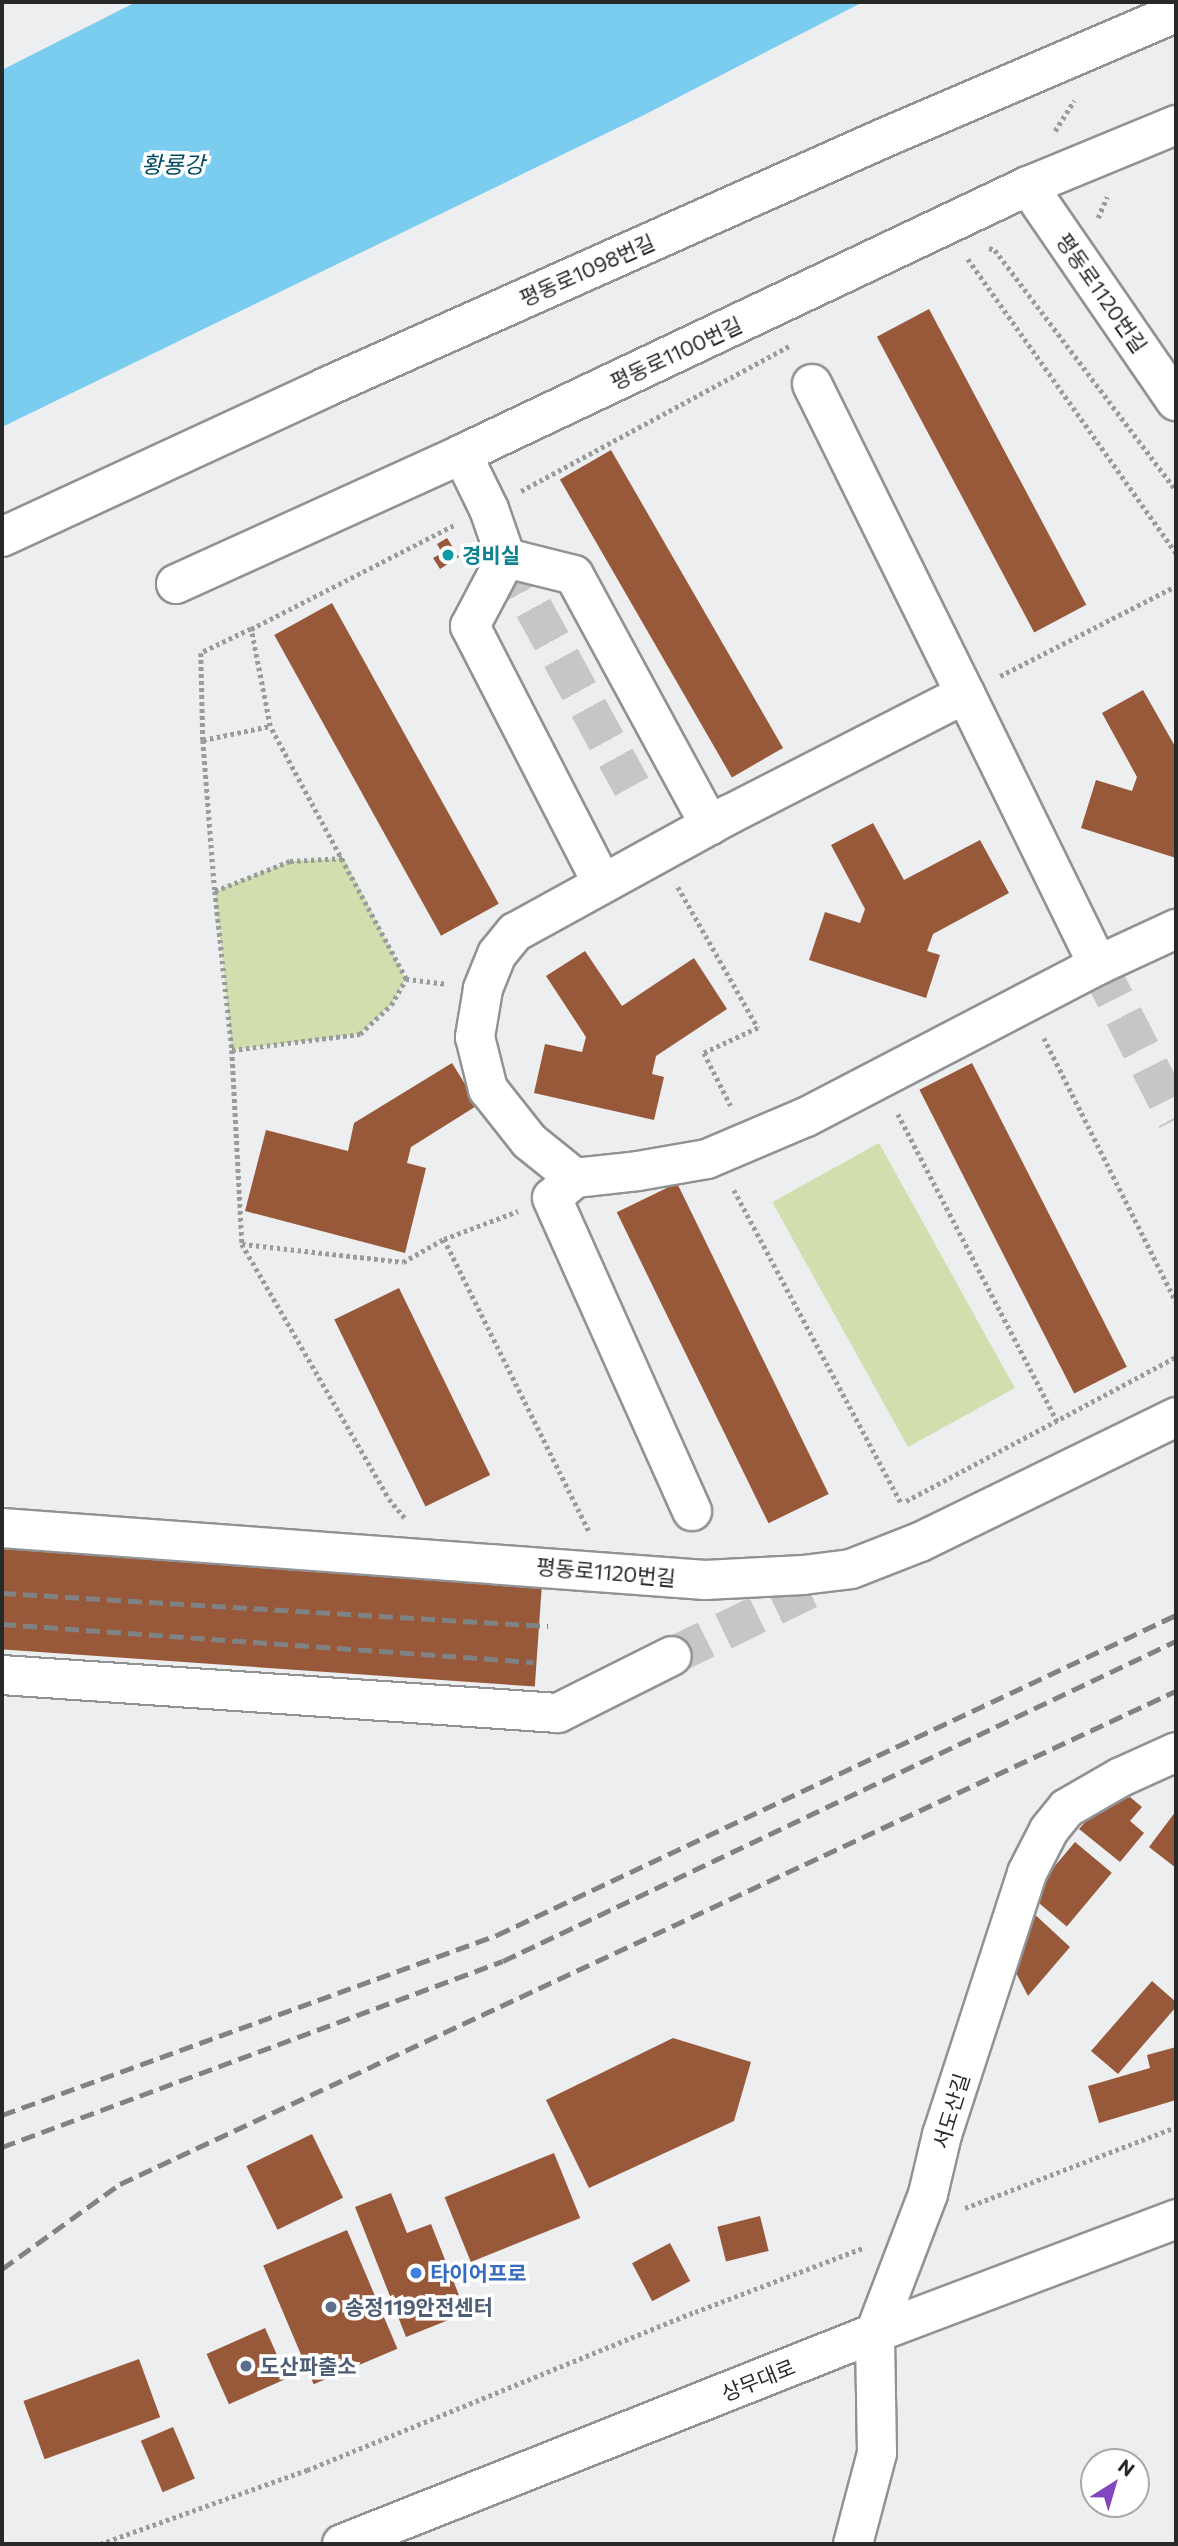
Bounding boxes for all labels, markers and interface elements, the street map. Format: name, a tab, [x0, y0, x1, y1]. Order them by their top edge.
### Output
water label: 황룡강	[141, 150, 205, 178]
street label: 평동로1120번길	[1052, 228, 1152, 358]
street label: 평동로1098번길	[516, 229, 658, 311]
street label: 평동로1100번길	[606, 312, 746, 394]
place label: 경비실	[462, 542, 520, 568]
marker: 경비실	[440, 547, 456, 563]
street label: 평동로1120번길	[535, 1553, 677, 1591]
street label: 서도산길	[928, 2070, 974, 2152]
place label: 타이어프로	[430, 2260, 527, 2286]
marker: 타이어프로	[408, 2265, 424, 2281]
place label: 송정119안전센터	[345, 2294, 493, 2320]
marker: 송정119안전센터	[323, 2299, 339, 2315]
place label: 도산파출소	[260, 2353, 357, 2379]
street label: 상무대로	[717, 2354, 799, 2406]
marker: 도산파출소	[238, 2358, 254, 2374]
north arrow	[1080, 2448, 1150, 2518]
text: N	[1114, 2454, 1139, 2481]

